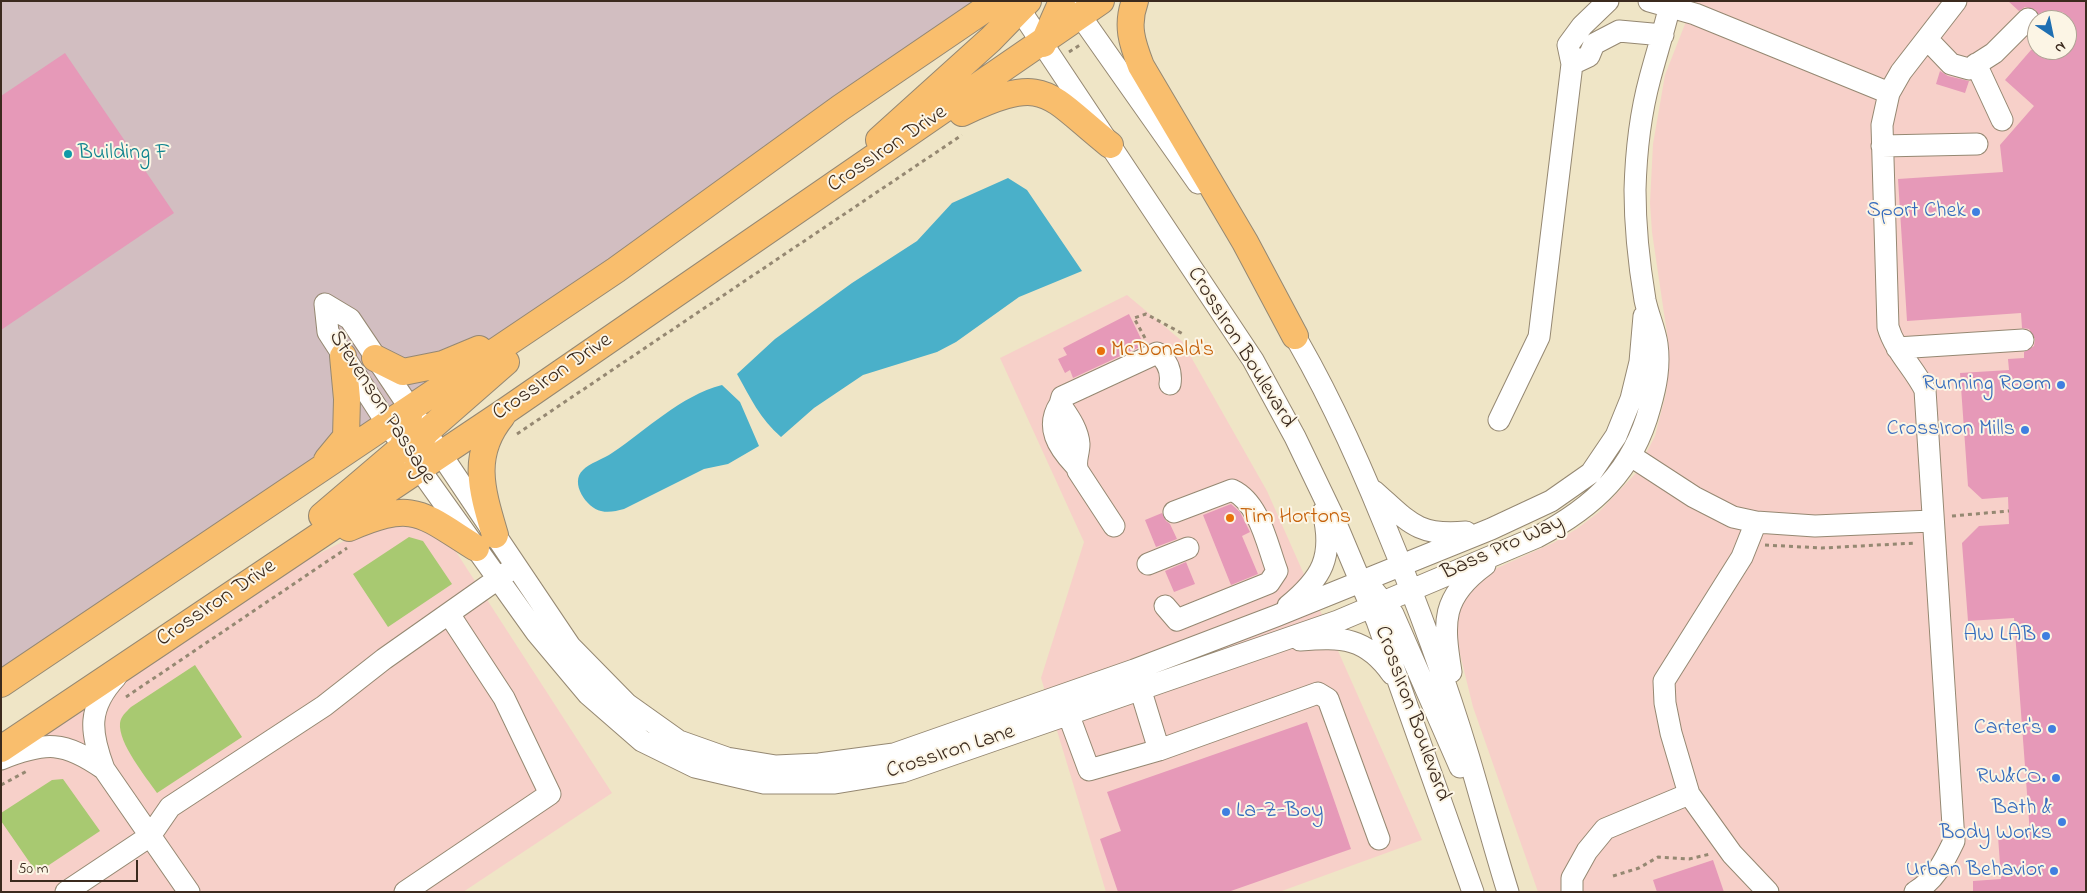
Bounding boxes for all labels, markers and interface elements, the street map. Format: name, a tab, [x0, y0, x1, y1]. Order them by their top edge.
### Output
north arrow	[2027, 10, 2077, 60]
text: N	[2050, 36, 2070, 58]
street label: CrossIron Drive	[823, 100, 953, 200]
place label: Building F	[78, 141, 170, 167]
marker: Building F	[62, 148, 74, 160]
place label: Sport Chek	[1867, 199, 1966, 225]
marker: Sport Chek	[1970, 206, 1982, 218]
street label: CrossIron Boulevard	[1180, 263, 1300, 433]
street label: Stevenson Passage	[322, 326, 440, 490]
street label: CrossIron Drive	[488, 328, 618, 428]
place label: McDonald's	[1111, 338, 1214, 364]
marker: McDonald's	[1095, 345, 1107, 357]
place label: Running Room	[1922, 372, 2051, 398]
marker: Running Room	[2055, 379, 2067, 391]
place label: CrossIron Mills	[1887, 417, 2015, 443]
marker: CrossIron Mills	[2019, 424, 2031, 436]
place label: Tim Hortons	[1240, 505, 1351, 531]
street label: Bass Pro Way	[1438, 510, 1568, 588]
marker: Tim Hortons	[1224, 512, 1236, 524]
street label: CrossIron Drive	[152, 554, 282, 654]
street label: CrossIron Boulevard	[1367, 623, 1455, 805]
place label: AW LAB	[1963, 623, 2036, 649]
marker: AW LAB	[2040, 630, 2052, 642]
place label: Carter's	[1974, 716, 2042, 742]
street label: CrossIron Lane	[884, 720, 1018, 786]
marker: Carter's	[2046, 723, 2058, 735]
place label: RW&CO.	[1976, 765, 2046, 791]
marker: RW&CO.	[2050, 772, 2062, 784]
place label: Bath & Body Works	[1940, 796, 2052, 848]
place label: La-Z-Boy	[1236, 799, 1323, 825]
marker: La-Z-Boy	[1220, 806, 1232, 818]
marker: Bath & Body Works	[2056, 816, 2068, 828]
scale bar	[12, 850, 140, 882]
text: 50 m	[18, 858, 48, 880]
place label: Urban Behavior	[1906, 858, 2044, 884]
marker: Urban Behavior	[2048, 865, 2060, 877]

